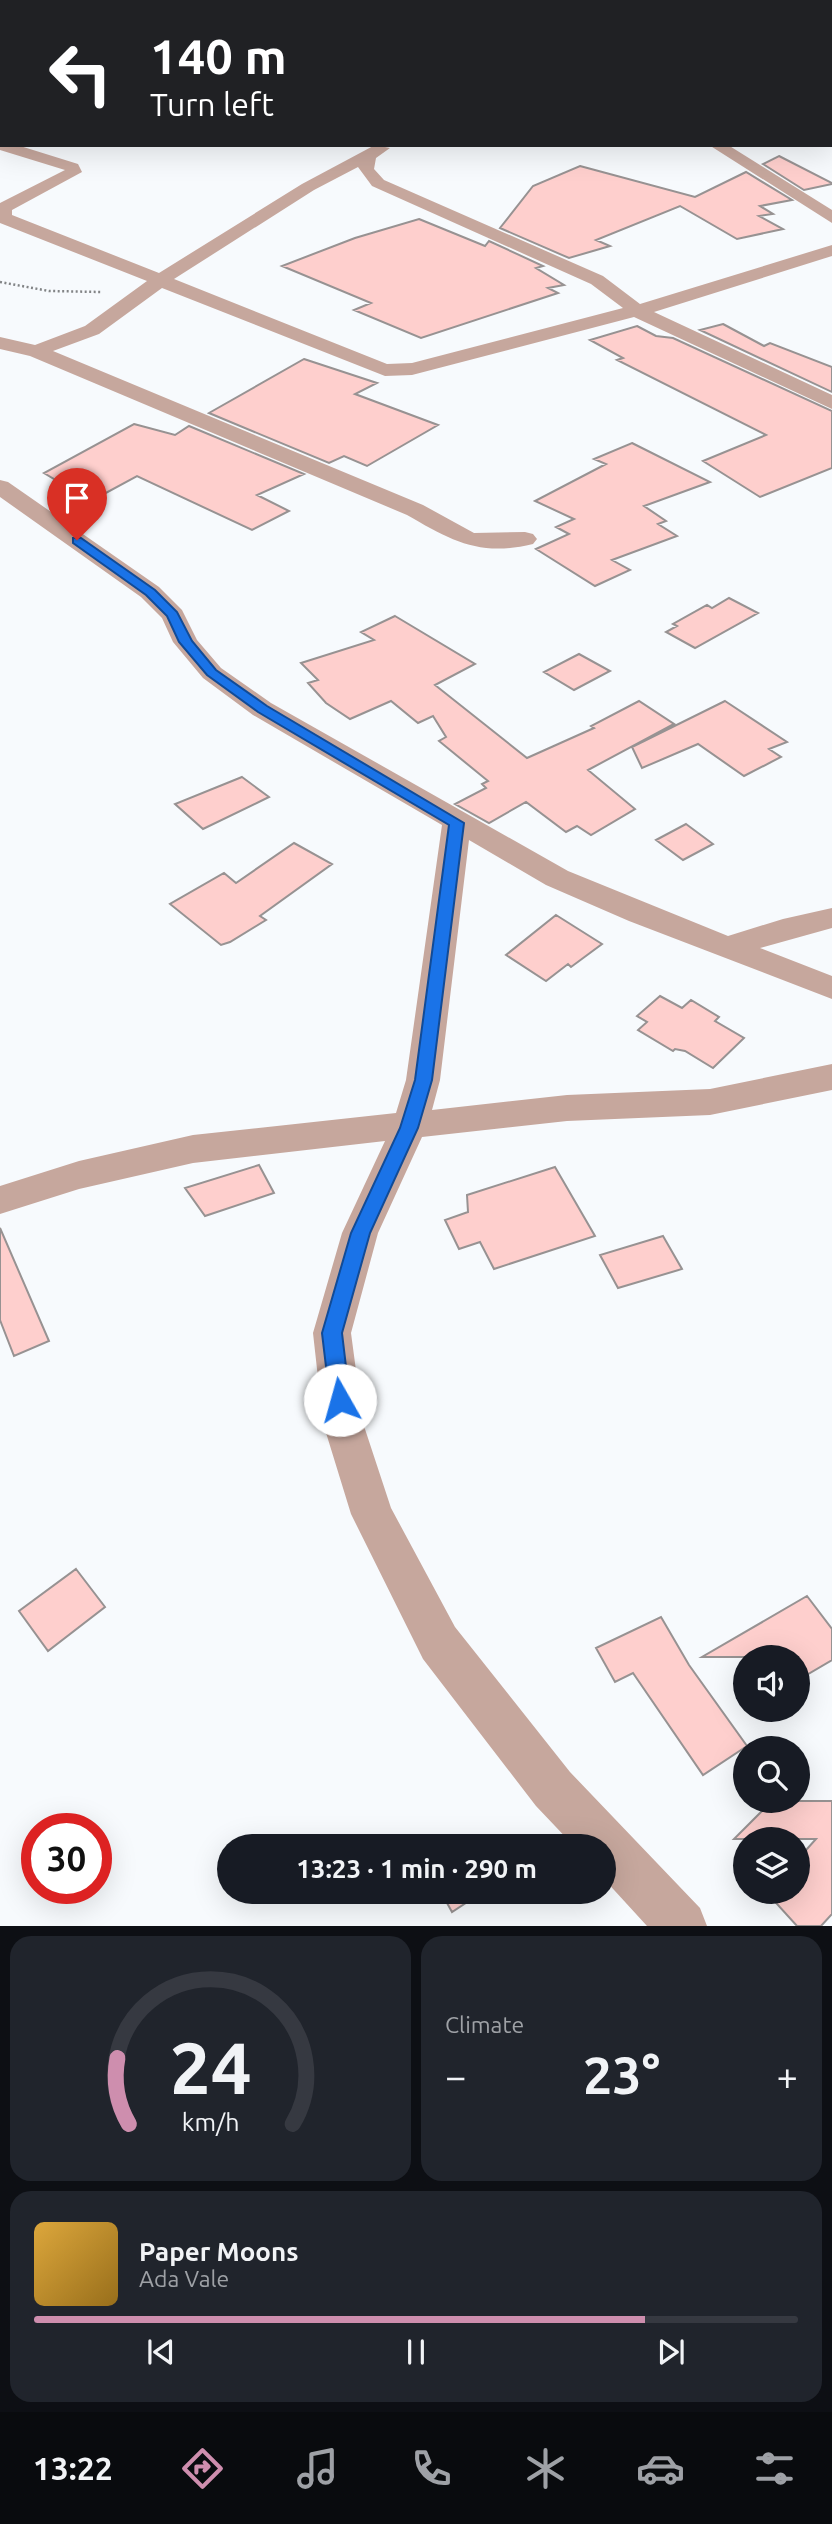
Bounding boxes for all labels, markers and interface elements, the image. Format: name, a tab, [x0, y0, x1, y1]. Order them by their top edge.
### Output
icon: left	[35, 28, 126, 119]
text: 140 m	[150, 28, 287, 83]
text: Turn left	[150, 86, 274, 122]
pin	[47, 468, 107, 540]
icon: arrive	[58, 479, 96, 517]
position arrow	[303, 1363, 377, 1437]
map controls	[733, 1645, 810, 1904]
button: sound	[733, 1645, 810, 1722]
button: search	[733, 1736, 810, 1813]
speed limit sign: 30	[21, 1813, 112, 1904]
button: layers	[733, 1827, 810, 1904]
text: 13:23 · 1 min · 290 m	[296, 1854, 537, 1883]
text: Climate	[445, 2012, 524, 2037]
text: 24	[169, 2027, 252, 2109]
text: 23°	[583, 2046, 660, 2104]
text: −	[445, 2055, 466, 2097]
text: +	[777, 2055, 798, 2097]
text: km/h	[182, 2108, 239, 2136]
text: Paper Moons	[139, 2237, 298, 2266]
text: Ada Vale	[139, 2266, 229, 2291]
icon: previous	[142, 2333, 180, 2371]
icon: pause	[397, 2333, 435, 2371]
icon: next	[652, 2333, 690, 2371]
icon: directions	[178, 2444, 227, 2493]
icon: music	[293, 2444, 342, 2493]
icon: phone	[407, 2444, 456, 2493]
icon: climate	[521, 2444, 570, 2493]
icon: car	[636, 2444, 685, 2493]
icon: filters	[750, 2444, 799, 2493]
text: 13:22	[33, 2450, 113, 2486]

